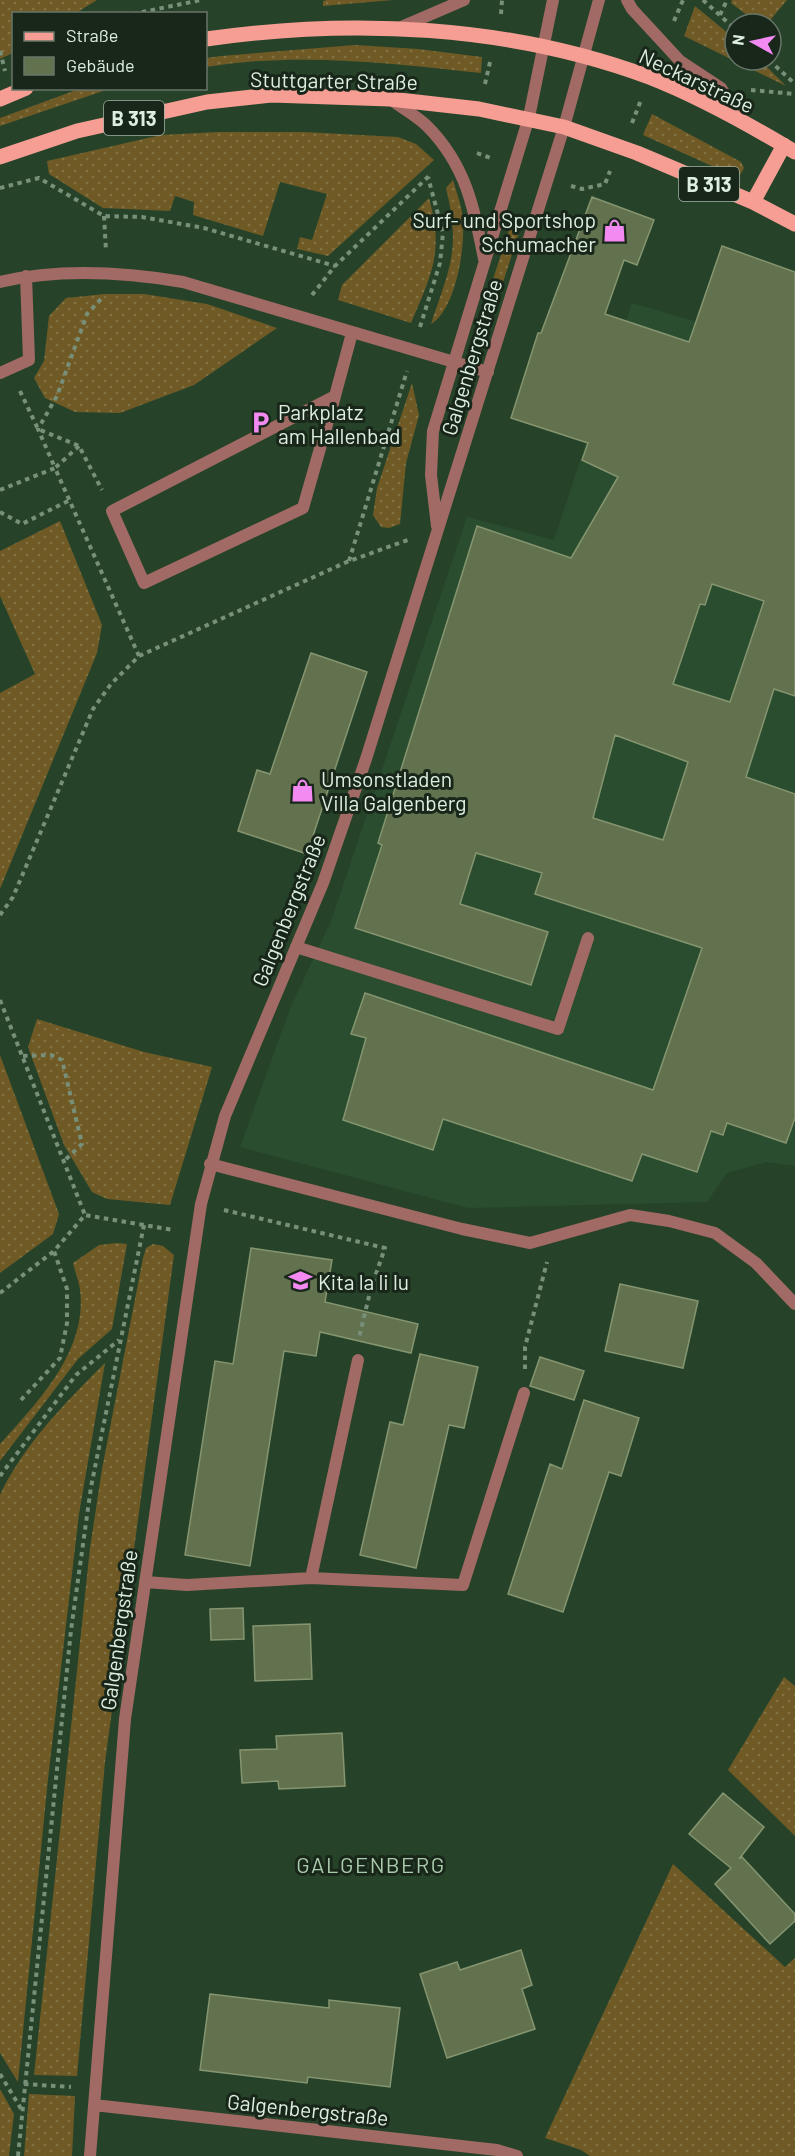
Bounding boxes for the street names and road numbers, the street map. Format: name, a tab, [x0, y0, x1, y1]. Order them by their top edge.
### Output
street label: Neckarstraße	[636, 42, 758, 118]
street label: Stuttgarter Straße	[250, 66, 418, 94]
road number: B 313	[104, 101, 164, 135]
road number: B 313	[679, 167, 739, 201]
street label: Galgenbergstraße	[435, 276, 507, 438]
street label: Galgenbergstraße	[246, 830, 330, 990]
street label: Galgenbergstraße	[94, 1548, 142, 1712]
street label: Galgenbergstraße	[226, 2088, 390, 2130]

